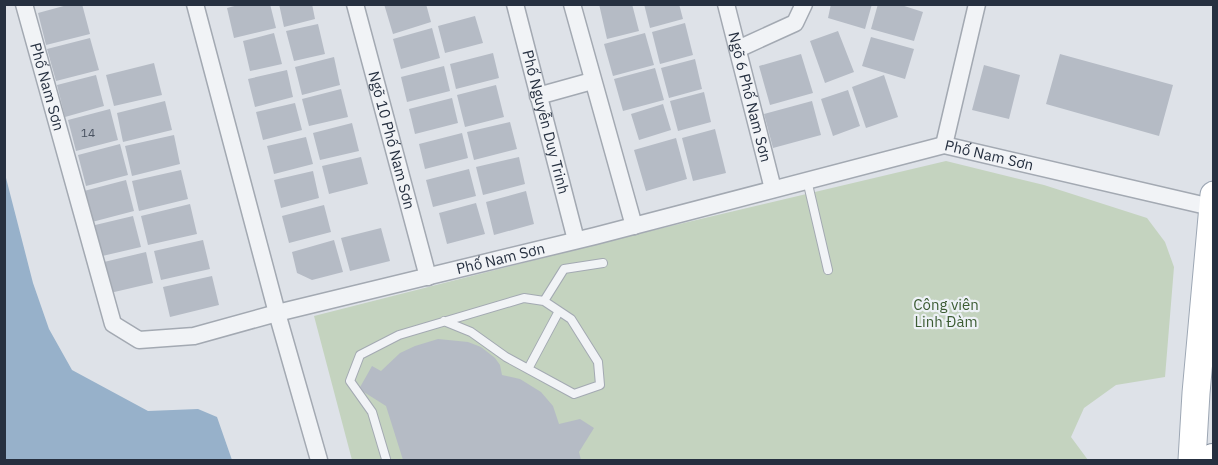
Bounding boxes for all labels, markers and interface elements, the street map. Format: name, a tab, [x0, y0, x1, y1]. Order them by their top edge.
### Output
street label: Ngõ 6 Phố Nam Sơn	[724, 30, 776, 164]
street label: Phố Nam Sơn	[26, 41, 69, 133]
street label: Phố Nguyễn Duy Trinh	[518, 48, 574, 196]
street label: Ngõ 10 Phố Nam Sơn	[364, 69, 419, 211]
house number: 14	[81, 125, 95, 140]
street label: Phố Nam Sơn	[943, 135, 1035, 174]
street label: Phố Nam Sơn	[454, 238, 547, 278]
park label: Công viên Linh Đàm	[913, 295, 979, 331]

